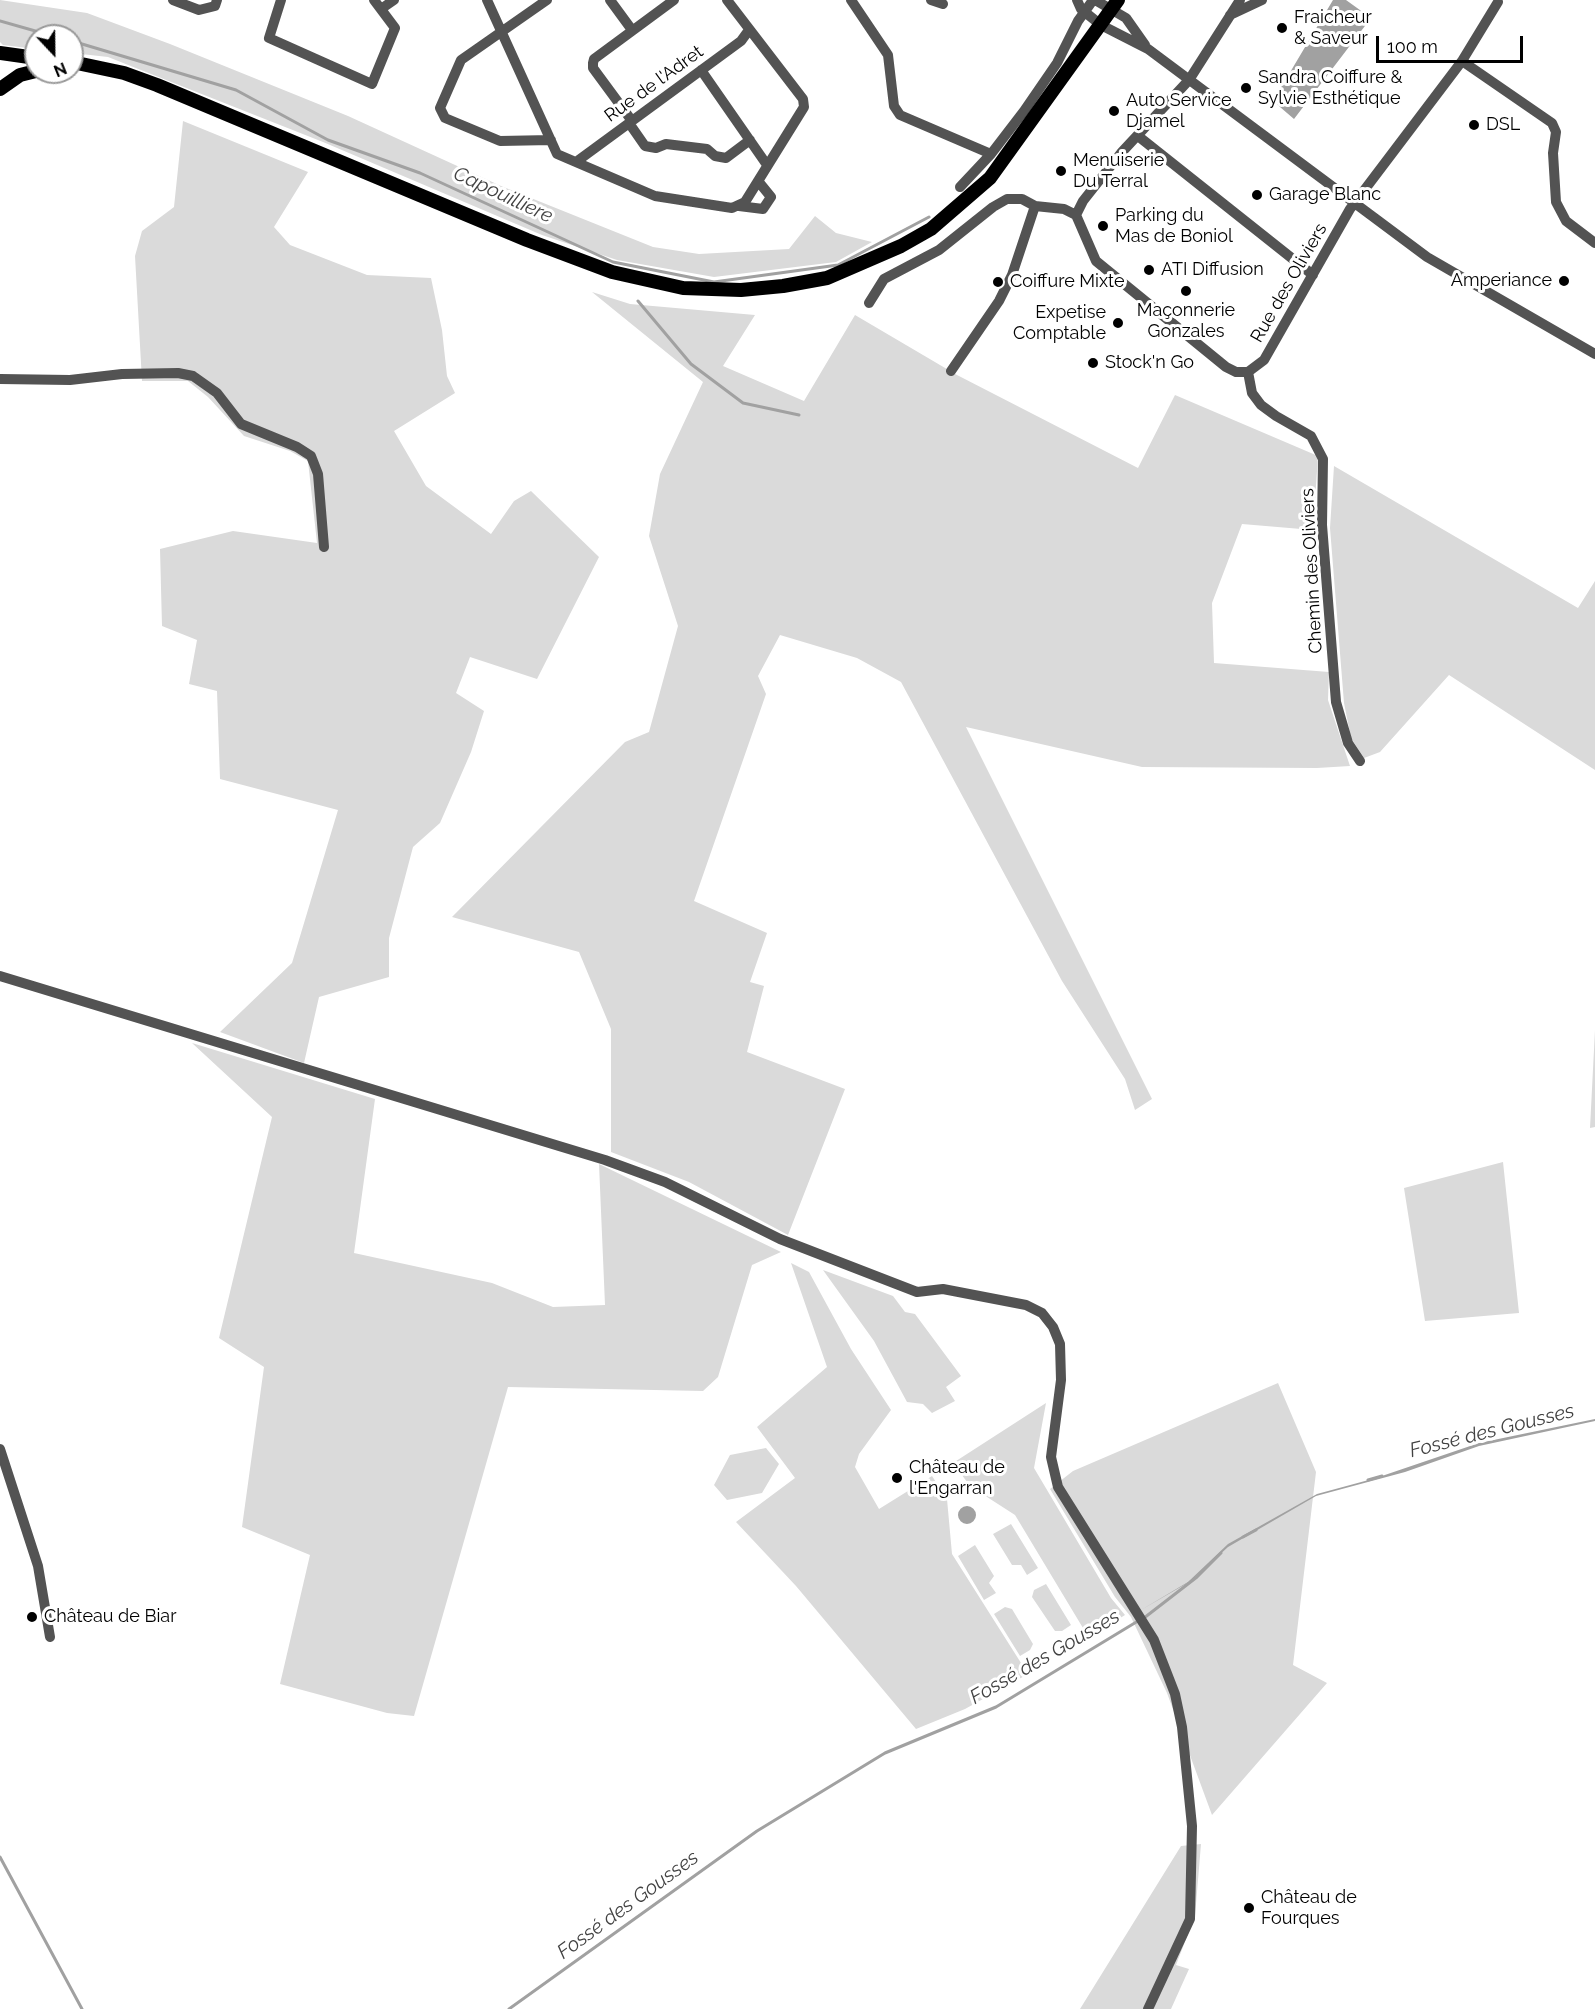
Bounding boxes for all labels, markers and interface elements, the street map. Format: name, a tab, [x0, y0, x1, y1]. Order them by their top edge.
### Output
place label: Fraicheur & Saveur	[1294, 7, 1372, 50]
marker: Fraicheur & Saveur	[1275, 21, 1289, 35]
north arrow	[24, 24, 84, 84]
scale bar	[1379, 24, 1526, 62]
text: 100 m	[1387, 36, 1438, 57]
street label: Rue de l'Adret	[601, 41, 707, 127]
text: N	[51, 58, 69, 80]
place label: Sandra Coiffure & Sylvie Esthétique	[1258, 67, 1402, 110]
marker: Sandra Coiffure & Sylvie Esthétique	[1239, 81, 1253, 95]
place label: Auto Service Djamel	[1126, 90, 1232, 132]
marker: Auto Service Djamel	[1107, 104, 1121, 118]
place label: DSL	[1486, 114, 1520, 136]
marker: DSL	[1467, 118, 1481, 132]
place label: Menuiserie Du Terral	[1073, 150, 1164, 192]
water label: Capouilliere	[450, 162, 556, 228]
marker: Menuiserie Du Terral	[1054, 164, 1068, 178]
place label: Garage Blanc	[1269, 184, 1381, 206]
marker: Garage Blanc	[1250, 188, 1264, 202]
place label: Parking du Mas de Boniol	[1115, 205, 1233, 248]
marker: Parking du Mas de Boniol	[1096, 219, 1110, 233]
street label: Rue des Oliviers	[1246, 220, 1332, 346]
place label: ATI Diffusion	[1161, 259, 1264, 281]
marker: ATI Diffusion	[1142, 263, 1156, 277]
place label: Amperiance	[1451, 270, 1552, 292]
place label: Coiffure Mixte	[1010, 271, 1125, 293]
marker: Amperiance	[1557, 274, 1571, 288]
marker: Coiffure Mixte	[991, 275, 1005, 289]
marker: Maçonnerie Gonzales	[1179, 284, 1193, 298]
place label: Maçonnerie Gonzales	[1137, 300, 1235, 342]
place label: Expetise Comptable	[1013, 302, 1106, 344]
marker: Expetise Comptable	[1111, 316, 1125, 330]
place label: Stock'n Go	[1105, 352, 1194, 374]
marker: Stock'n Go	[1086, 356, 1100, 370]
street label: Chemin des Oliviers	[1297, 488, 1327, 654]
water label: Fossé des Gousses	[1407, 1399, 1577, 1463]
place label: Château de l'Engarran	[909, 1457, 1005, 1500]
marker: Château de l'Engarran	[890, 1471, 904, 1485]
water label: Fossé des Gousses	[966, 1604, 1124, 1710]
place label: Château de Biar	[44, 1606, 177, 1628]
marker: Château de Biar	[25, 1610, 39, 1624]
water label: Fossé des Gousses	[553, 1846, 703, 1964]
place label: Château de Fourques	[1261, 1887, 1357, 1930]
marker: Château de Fourques	[1242, 1901, 1256, 1915]

